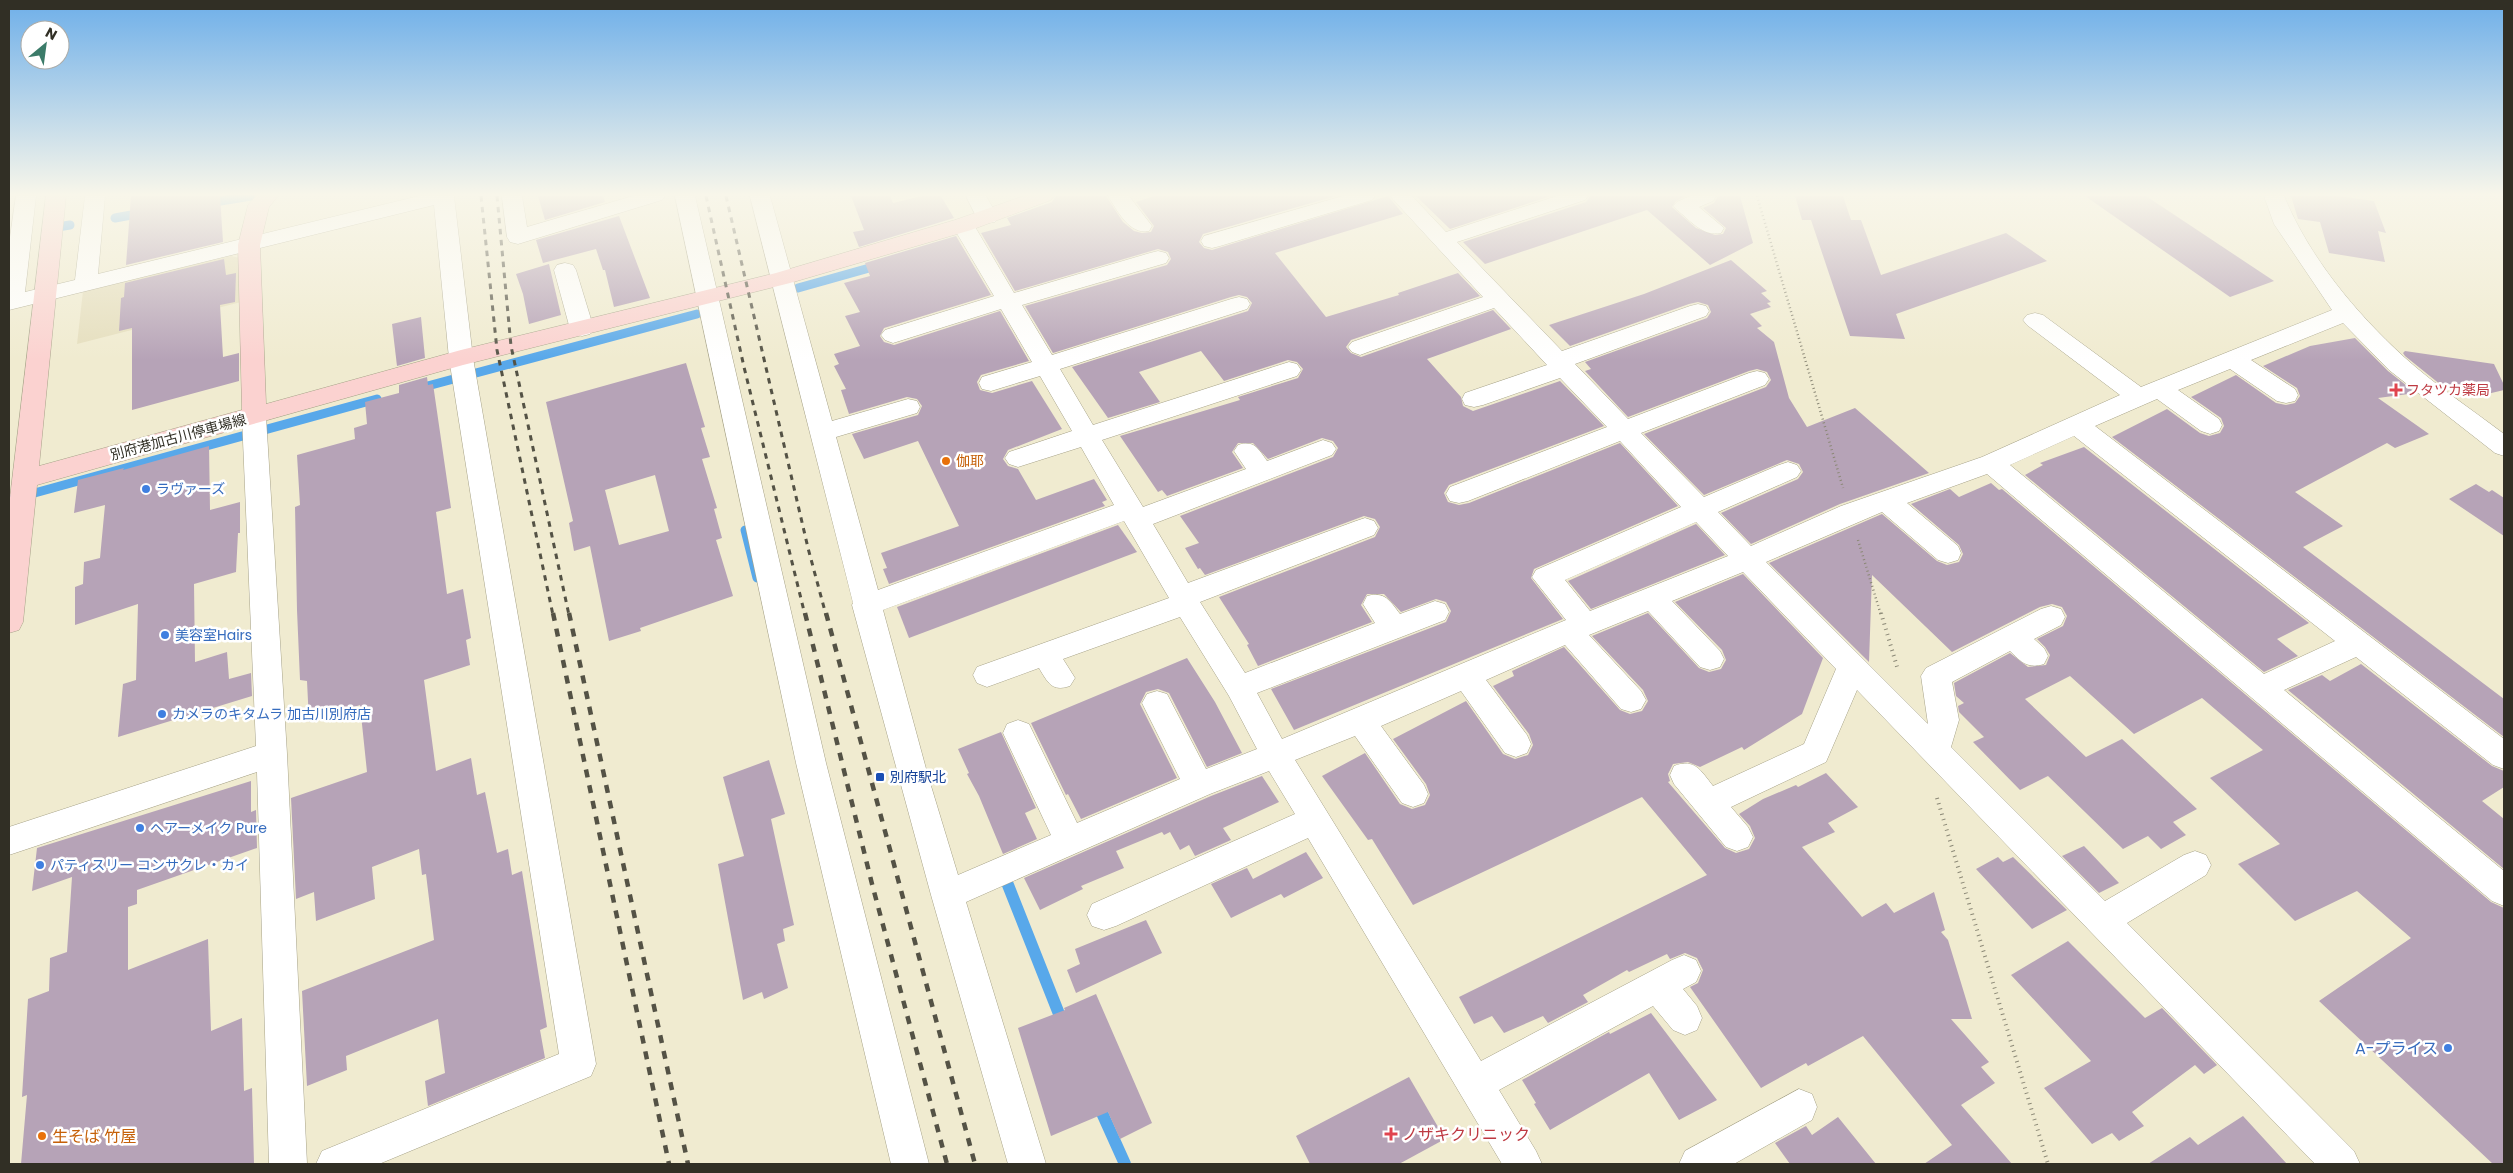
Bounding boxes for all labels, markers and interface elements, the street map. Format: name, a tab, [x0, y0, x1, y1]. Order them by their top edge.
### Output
north arrow	[20, 20, 70, 70]
text: N	[42, 22, 61, 45]
place label: フタツカ薬局	[2406, 380, 2490, 400]
marker: フタツカ薬局	[2390, 384, 2402, 396]
street label: 別府港加古川停車場線	[108, 409, 248, 465]
place label: 伽耶	[956, 451, 984, 471]
marker: 伽耶	[940, 455, 952, 467]
place label: ラヴァーズ	[156, 479, 225, 499]
marker: ラヴァーズ	[140, 483, 152, 495]
place label: 美容室Hairs	[175, 625, 252, 645]
marker: 美容室Hairs	[159, 629, 171, 641]
place label: カメラのキタムラ 加古川別府店	[172, 704, 371, 724]
marker: カメラのキタムラ 加古川別府店	[156, 708, 168, 720]
place label: 別府駅北	[890, 767, 946, 787]
marker: 別府駅北	[874, 771, 886, 783]
place label: ヘアーメイク Pure	[150, 818, 267, 838]
marker: ヘアーメイク Pure	[134, 822, 146, 834]
place label: パティスリー コンサクレ・カイ	[50, 855, 249, 875]
marker: パティスリー コンサクレ・カイ	[34, 859, 46, 871]
place label: A-プライス	[2355, 1037, 2438, 1060]
marker: A-プライス	[2442, 1042, 2454, 1054]
place label: ノザキクリニック	[1402, 1123, 1530, 1146]
place label: 生そば 竹屋	[52, 1125, 136, 1148]
marker: ノザキクリニック	[1384, 1127, 1398, 1141]
marker: 生そば 竹屋	[36, 1130, 48, 1142]

